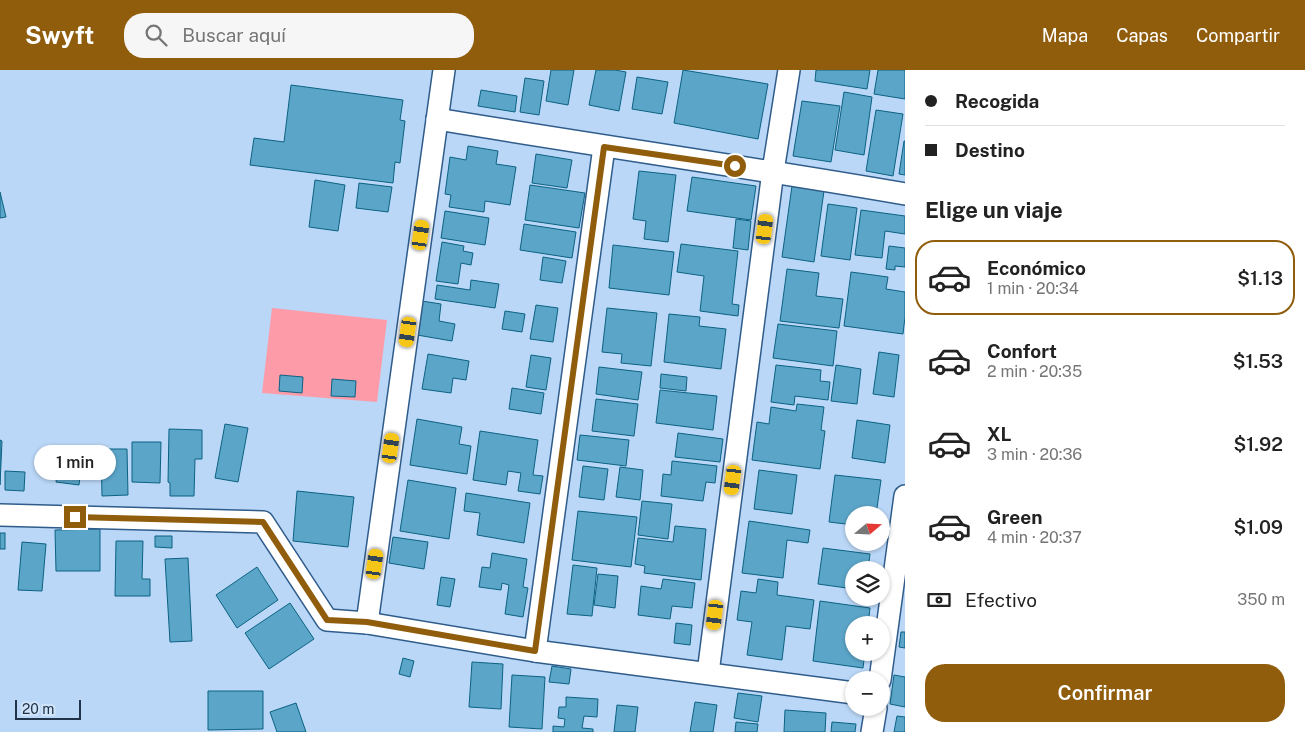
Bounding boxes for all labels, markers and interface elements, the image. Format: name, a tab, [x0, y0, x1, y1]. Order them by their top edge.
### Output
search box	[124, 13, 474, 58]
text: Swyft	[25, 21, 94, 49]
icon: search	[142, 21, 170, 49]
text: Buscar aquí	[182, 24, 286, 46]
text: Mapa	[1042, 25, 1088, 46]
text: Capas	[1116, 25, 1168, 46]
text: Compartir	[1196, 25, 1280, 46]
text: Recogida	[955, 90, 1039, 112]
text: Destino	[955, 139, 1025, 161]
route start	[724, 155, 746, 177]
text: Elige un viaje	[925, 197, 1063, 223]
car	[755, 213, 774, 245]
car	[411, 219, 430, 251]
icon: car	[927, 255, 972, 300]
text: Económico	[987, 257, 1086, 279]
text: $1.13	[1237, 267, 1283, 289]
text: 1 min · 20:34	[987, 279, 1079, 298]
car	[398, 316, 417, 348]
icon: car	[927, 338, 972, 383]
text: Confort	[987, 340, 1057, 362]
text: $1.53	[1233, 350, 1283, 372]
text: 2 min · 20:35	[987, 362, 1082, 381]
icon: car	[927, 421, 972, 466]
text: XL	[987, 423, 1012, 445]
car	[381, 432, 400, 464]
text: $1.92	[1234, 433, 1283, 455]
callout: 1 min	[34, 444, 116, 480]
text: 3 min · 20:36	[987, 445, 1082, 464]
text: 1 min	[56, 453, 94, 472]
car	[723, 464, 742, 496]
icon: car	[927, 504, 972, 549]
route end	[64, 506, 86, 528]
north arrow	[845, 506, 890, 551]
map controls	[845, 506, 890, 716]
text: Green	[987, 506, 1042, 528]
text: $1.09	[1233, 516, 1283, 538]
text: 4 min · 20:37	[987, 528, 1082, 547]
car	[365, 548, 384, 580]
button: layers	[845, 561, 890, 606]
icon: cash	[925, 586, 953, 614]
text: Efectivo	[965, 589, 1037, 611]
text: 350 m	[1237, 590, 1285, 609]
car	[705, 599, 724, 631]
button: +	[845, 616, 890, 661]
button: Confirmar	[925, 664, 1285, 722]
button: −	[845, 671, 890, 716]
scale bar	[15, 697, 81, 720]
text: 20 m	[22, 701, 54, 717]

